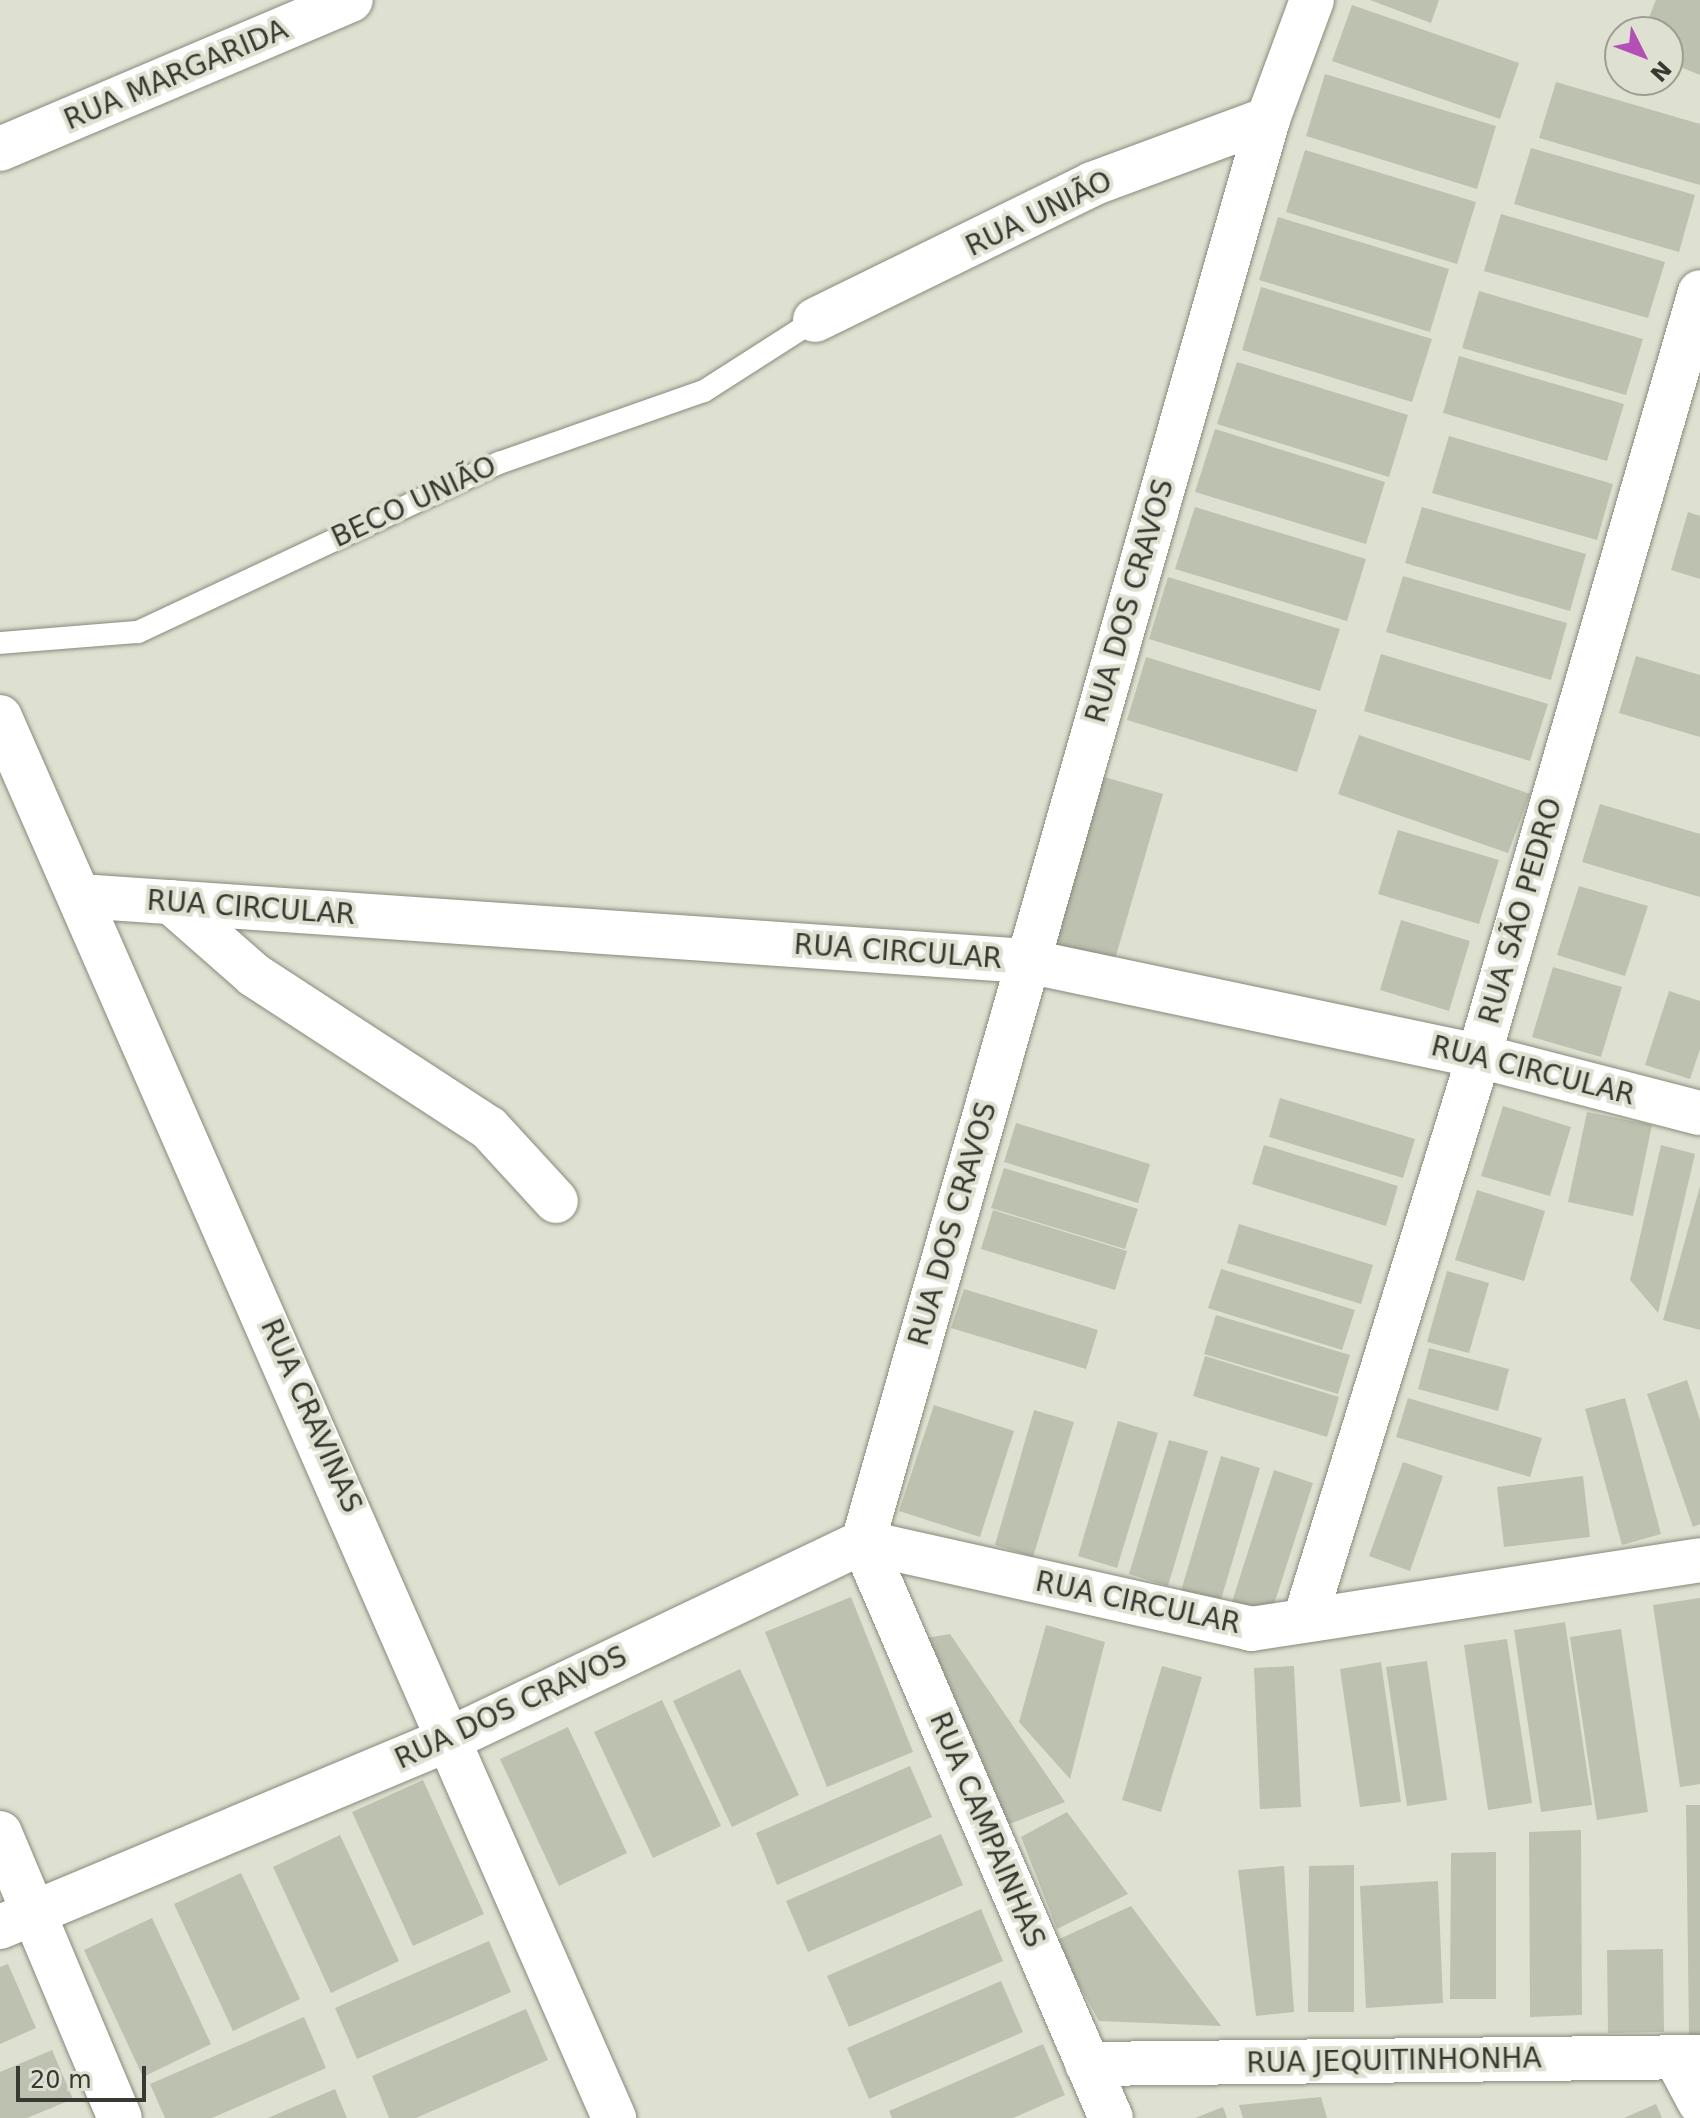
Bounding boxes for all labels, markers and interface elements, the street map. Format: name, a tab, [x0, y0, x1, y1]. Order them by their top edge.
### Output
street label: RUA MARGARIDA	[59, 13, 293, 137]
north arrow	[1604, 16, 1684, 96]
text: N	[1645, 56, 1676, 86]
street label: RUA UNIÃO	[960, 164, 1118, 264]
street label: BECO UNIÃO	[326, 449, 502, 555]
street label: RUA DOS CRAVOS	[1079, 475, 1181, 727]
street label: RUA SÃO PEDRO	[1473, 794, 1569, 1028]
street label: RUA CIRCULAR	[146, 884, 356, 932]
street label: RUA CIRCULAR	[793, 928, 1003, 976]
street label: RUA CIRCULAR	[1428, 1029, 1638, 1113]
street label: RUA DOS CRAVOS	[902, 1098, 1004, 1350]
street label: RUA CRAVINAS	[253, 1314, 369, 1518]
street label: RUA CIRCULAR	[1032, 1565, 1244, 1641]
street label: RUA DOS CRAVOS	[390, 1640, 632, 1776]
street label: RUA CAMPAINHAS	[922, 1707, 1052, 1953]
street label: RUA JEQUITINHONHA	[1246, 2042, 1542, 2080]
scale bar	[20, 2050, 150, 2100]
text: 20 m	[30, 2066, 92, 2094]

